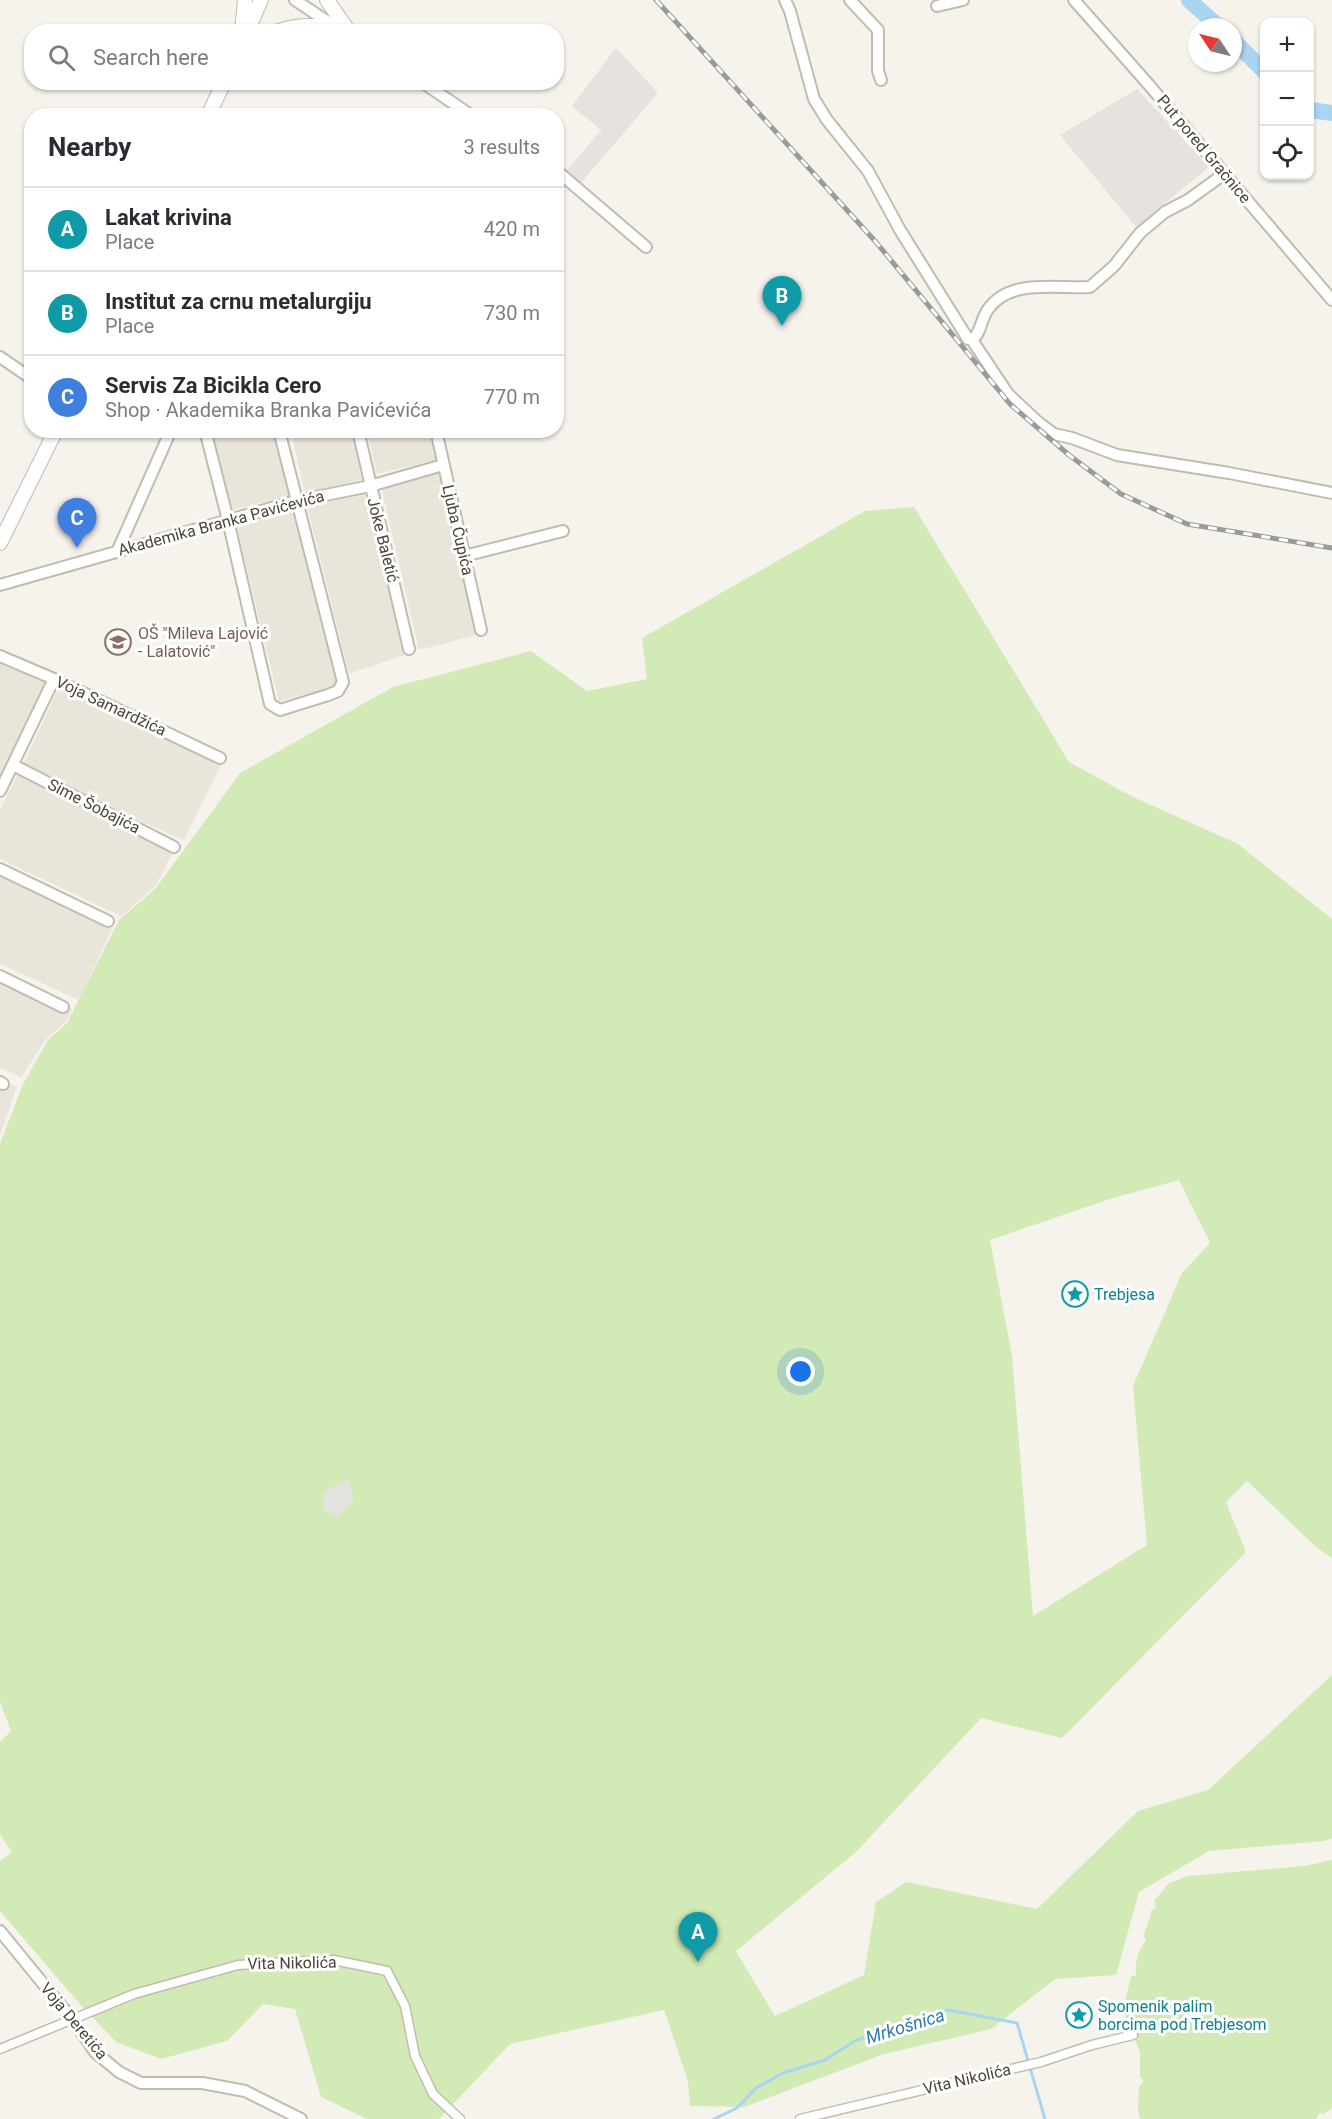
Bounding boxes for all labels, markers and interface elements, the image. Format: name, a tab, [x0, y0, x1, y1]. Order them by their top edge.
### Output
north arrow	[1188, 18, 1242, 72]
map controls	[1260, 18, 1314, 180]
button: +	[1260, 18, 1314, 72]
search box	[24, 24, 564, 90]
icon: search	[45, 41, 78, 74]
text: Search here	[93, 45, 209, 70]
button: −	[1260, 72, 1314, 126]
street label: Put pored Gračnice	[1153, 91, 1255, 207]
button: locate	[1260, 126, 1314, 180]
text: Nearby	[48, 132, 131, 162]
text: 3 results	[464, 135, 540, 159]
text: Lakat krivina	[105, 205, 232, 230]
text: A	[61, 217, 74, 241]
text: 420 m	[484, 217, 540, 241]
text: Place	[105, 230, 154, 254]
pin: B	[762, 276, 802, 326]
text: Institut za crnu metalurgiju	[105, 289, 372, 314]
text: B	[61, 301, 74, 325]
text: 730 m	[484, 301, 540, 325]
text: Place	[105, 314, 154, 338]
text: Servis Za Bicikla Cero	[105, 373, 321, 398]
text: C	[61, 385, 74, 409]
text: 770 m	[484, 385, 540, 409]
text: Shop · Akademika Branka Pavićevića	[105, 398, 431, 422]
street label: Ljuba Čupića	[438, 483, 479, 577]
street label: Akademika Branka Pavićevića	[116, 486, 326, 560]
street label: Joke Baletić	[363, 496, 403, 584]
pin: C	[58, 498, 97, 548]
place label: OŠ "Mileva Lajović - Lalatović"	[138, 623, 268, 661]
school or university icon: OŠ "Mileva Lajović - Lalatović"	[103, 627, 133, 657]
street label: Voja Samardžića	[53, 672, 169, 740]
street label: Sime Šobajića	[45, 774, 144, 837]
place icon: Trebjesa	[1060, 1279, 1090, 1309]
place label: Trebjesa	[1094, 1285, 1155, 1304]
your location	[786, 1357, 815, 1386]
pin: A	[678, 1912, 718, 1962]
street label: Vita Nikolića	[247, 1953, 337, 1973]
street label: Voja Deretića	[36, 1979, 112, 2063]
place label: Spomenik palim borcima pod Trebjesom	[1098, 1997, 1267, 2034]
place icon: Spomenik palim borcima pod Trebjesom	[1064, 2000, 1094, 2030]
water label: Mrkošnica	[863, 2004, 947, 2048]
street label: Vita Nikolića	[921, 2060, 1013, 2098]

